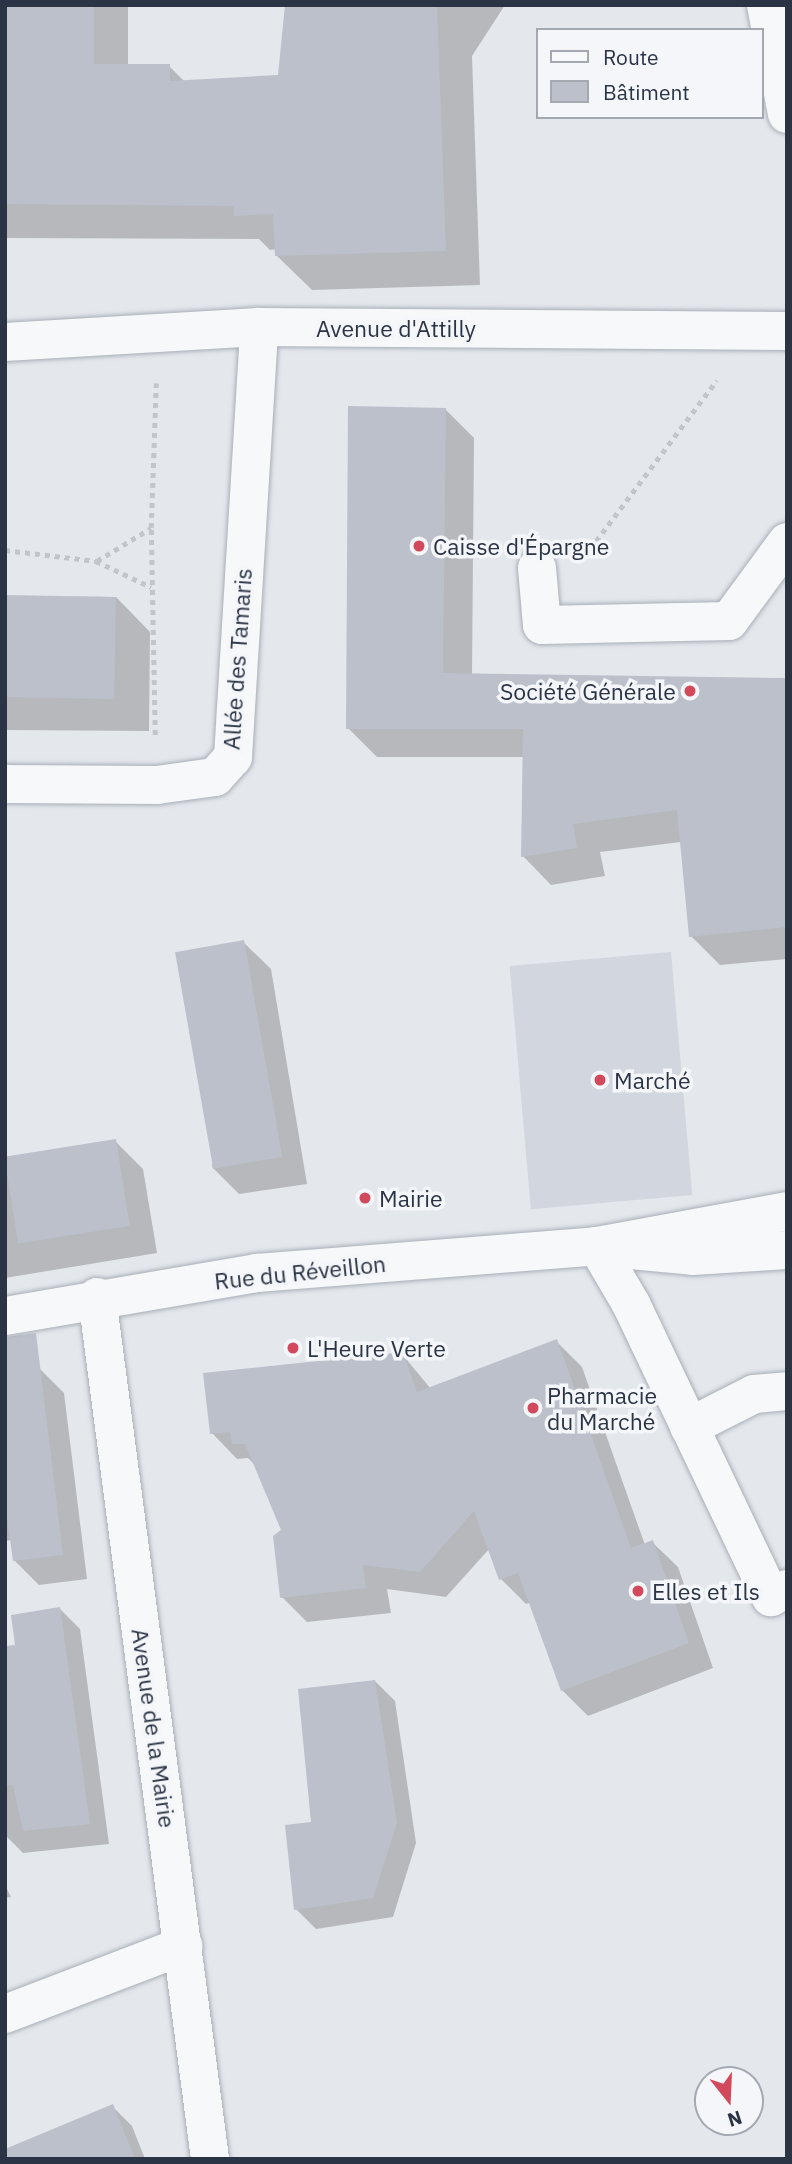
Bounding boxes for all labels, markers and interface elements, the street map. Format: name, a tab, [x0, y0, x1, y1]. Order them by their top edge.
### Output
legend	[536, 28, 764, 119]
text: Route	[603, 43, 659, 71]
text: Bâtiment	[603, 78, 690, 106]
street label: Avenue d'Attilly	[316, 314, 476, 342]
place label: Caisse d'Épargne	[433, 532, 609, 560]
marker: Caisse d'Épargne	[411, 538, 427, 554]
street label: Allée des Tamaris	[217, 567, 257, 751]
place label: Société Générale	[500, 677, 676, 705]
marker: Société Générale	[682, 683, 698, 699]
place label: Marché	[614, 1066, 691, 1094]
marker: Marché	[592, 1072, 608, 1088]
place label: Mairie	[379, 1184, 443, 1212]
marker: Mairie	[357, 1190, 373, 1206]
street label: Rue du Réveillon	[213, 1249, 387, 1295]
place label: L'Heure Verte	[307, 1334, 446, 1362]
marker: L'Heure Verte	[285, 1340, 301, 1356]
place label: Pharmacie du Marché	[547, 1381, 657, 1435]
marker: Pharmacie du Marché	[525, 1400, 541, 1416]
place label: Elles et Ils	[652, 1577, 760, 1605]
marker: Elles et Ils	[630, 1583, 646, 1599]
street label: Avenue de la Mairie	[126, 1627, 182, 1829]
north arrow	[694, 2066, 764, 2136]
text: N	[725, 2106, 745, 2133]

